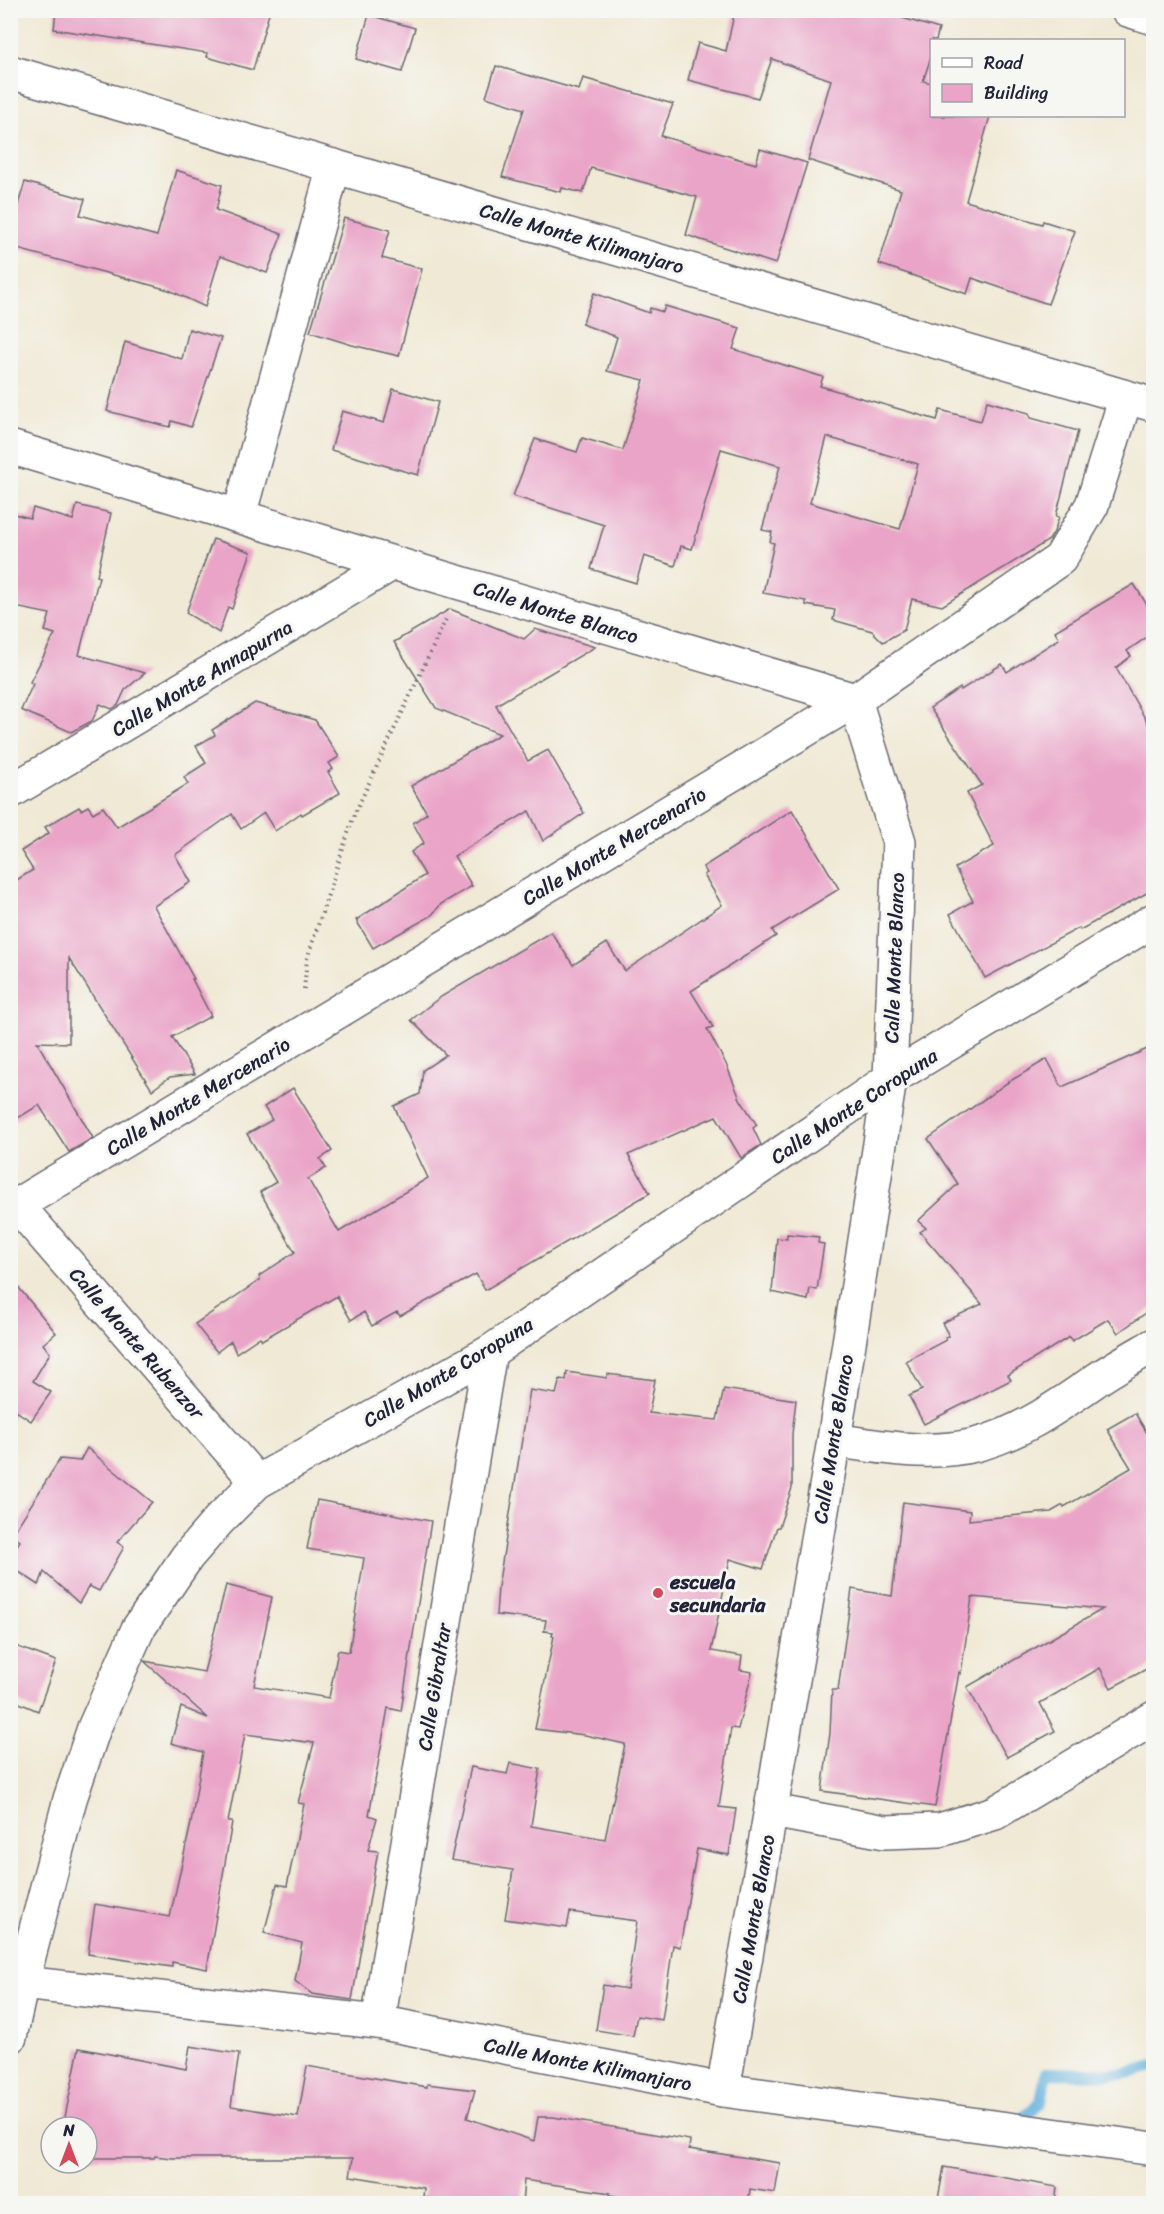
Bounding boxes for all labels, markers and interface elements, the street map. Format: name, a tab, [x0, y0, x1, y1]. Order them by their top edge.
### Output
legend	[930, 39, 1125, 117]
text: Road	[984, 47, 1024, 79]
text: Building	[984, 77, 1048, 109]
street label: Calle Monte Kilimanjaro	[476, 193, 688, 284]
street label: Calle Monte Blanco	[469, 571, 643, 654]
street label: Calle Monte Annapurna	[105, 610, 300, 747]
street label: Calle Monte Mercenario	[515, 777, 713, 916]
street label: Calle Monte Blanco	[874, 872, 915, 1044]
street label: Calle Monte Mercenario	[99, 1027, 297, 1166]
street label: Calle Monte Coropuna	[763, 1038, 946, 1174]
street label: Calle Monte Rubenzor	[60, 1259, 214, 1429]
street label: Calle Monte Coropuna	[356, 1307, 541, 1437]
street label: Calle Monte Blanco	[803, 1352, 864, 1526]
place label: escuela secundaria	[669, 1565, 766, 1623]
marker: escuela secundaria	[651, 1586, 665, 1600]
street label: Calle Gibraltar	[407, 1619, 462, 1753]
street label: Calle Monte Blanco	[721, 1832, 786, 2006]
street label: Calle Monte Kilimanjaro	[481, 2027, 695, 2102]
north arrow	[39, 2115, 99, 2175]
text: N	[62, 2116, 75, 2145]

